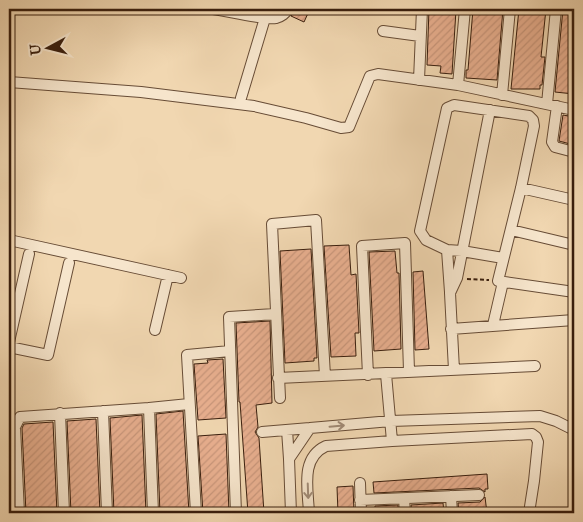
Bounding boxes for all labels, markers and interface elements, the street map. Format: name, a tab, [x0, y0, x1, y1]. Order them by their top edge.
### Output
north arrow	[22, 22, 72, 72]
text: U	[26, 42, 45, 56]
one-way arrow	[329, 421, 345, 431]
one-way arrow	[304, 482, 313, 498]

